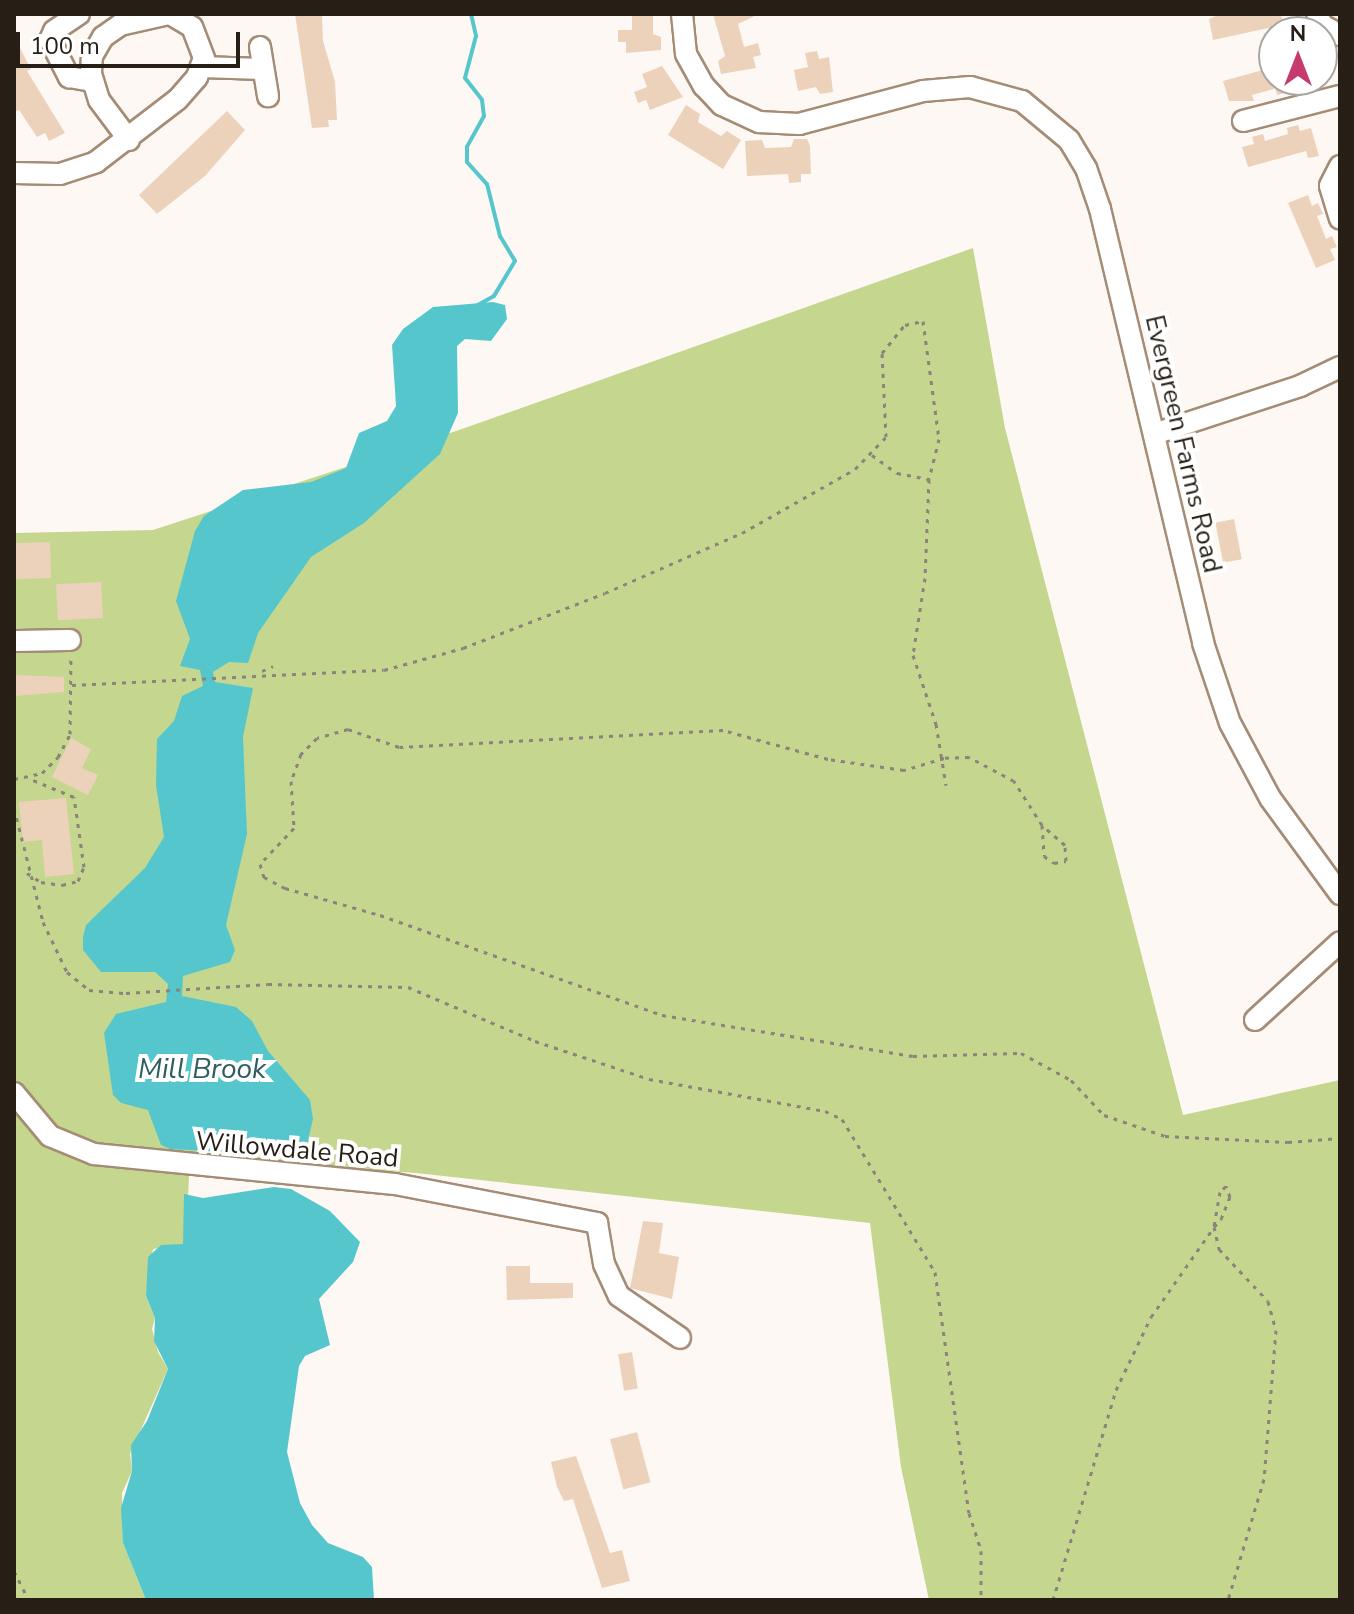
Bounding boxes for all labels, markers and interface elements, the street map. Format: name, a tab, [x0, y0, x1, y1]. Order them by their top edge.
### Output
scale bar	[20, 16, 244, 66]
north arrow	[1258, 16, 1338, 96]
text: N	[1290, 19, 1306, 49]
text: 100 m	[30, 30, 100, 62]
street label: Evergreen Farms Road	[1138, 312, 1228, 576]
water label: Mill Brook	[138, 1052, 266, 1086]
street label: Willowdale Road	[194, 1126, 400, 1174]

